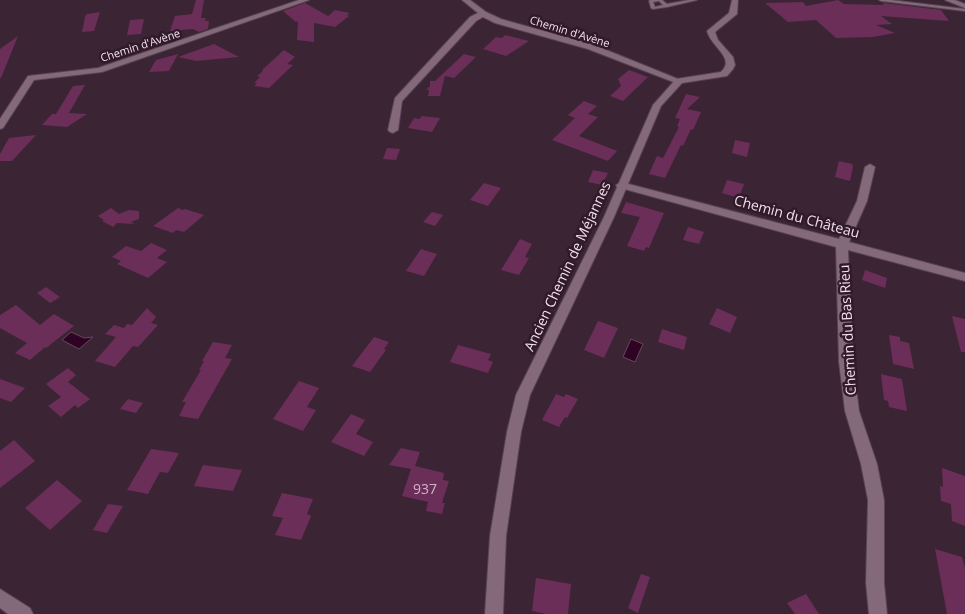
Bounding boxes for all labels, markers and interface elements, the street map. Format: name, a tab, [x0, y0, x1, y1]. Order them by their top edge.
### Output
street label: Chemin d'Avène	[528, 12, 612, 50]
street label: Chemin d'Avène	[98, 25, 182, 65]
street label: Ancien Chemin de Méjannes	[519, 178, 615, 354]
street label: Chemin du Château	[732, 190, 862, 242]
street label: Chemin du Bas Rieu	[834, 264, 860, 396]
house number: 937	[413, 479, 437, 498]

